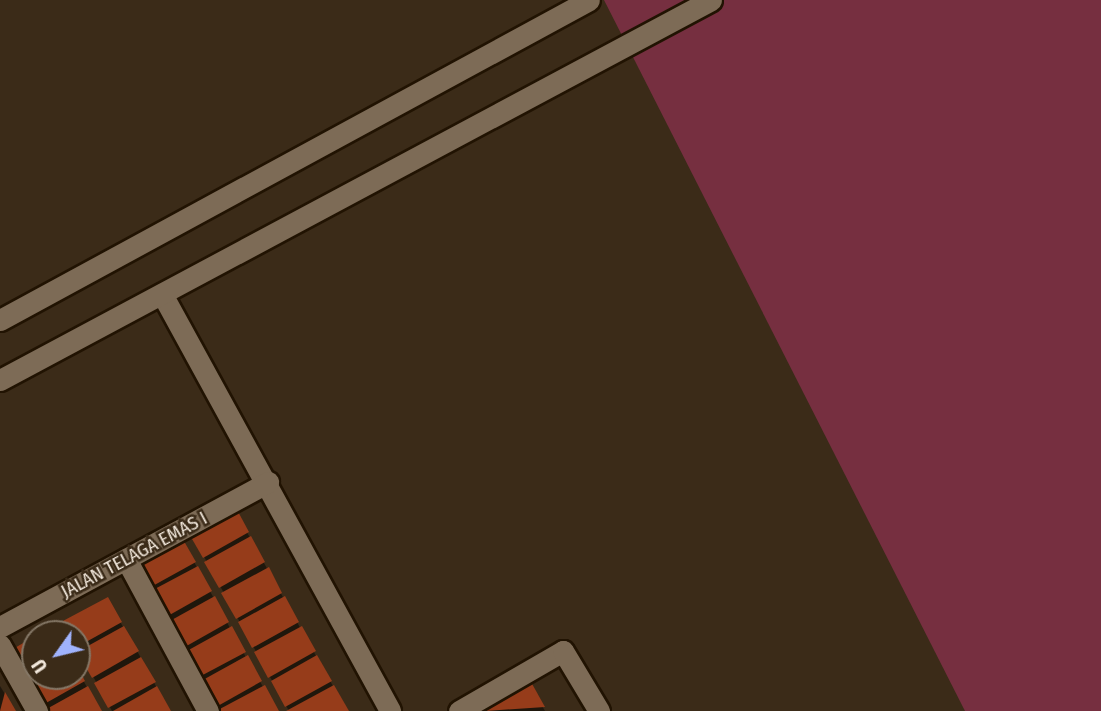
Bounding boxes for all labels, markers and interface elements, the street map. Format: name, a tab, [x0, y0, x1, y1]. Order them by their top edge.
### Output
street label: JALAN TELAGA EMAS I	[57, 507, 211, 603]
north arrow	[21, 620, 91, 690]
text: U	[27, 655, 52, 677]

